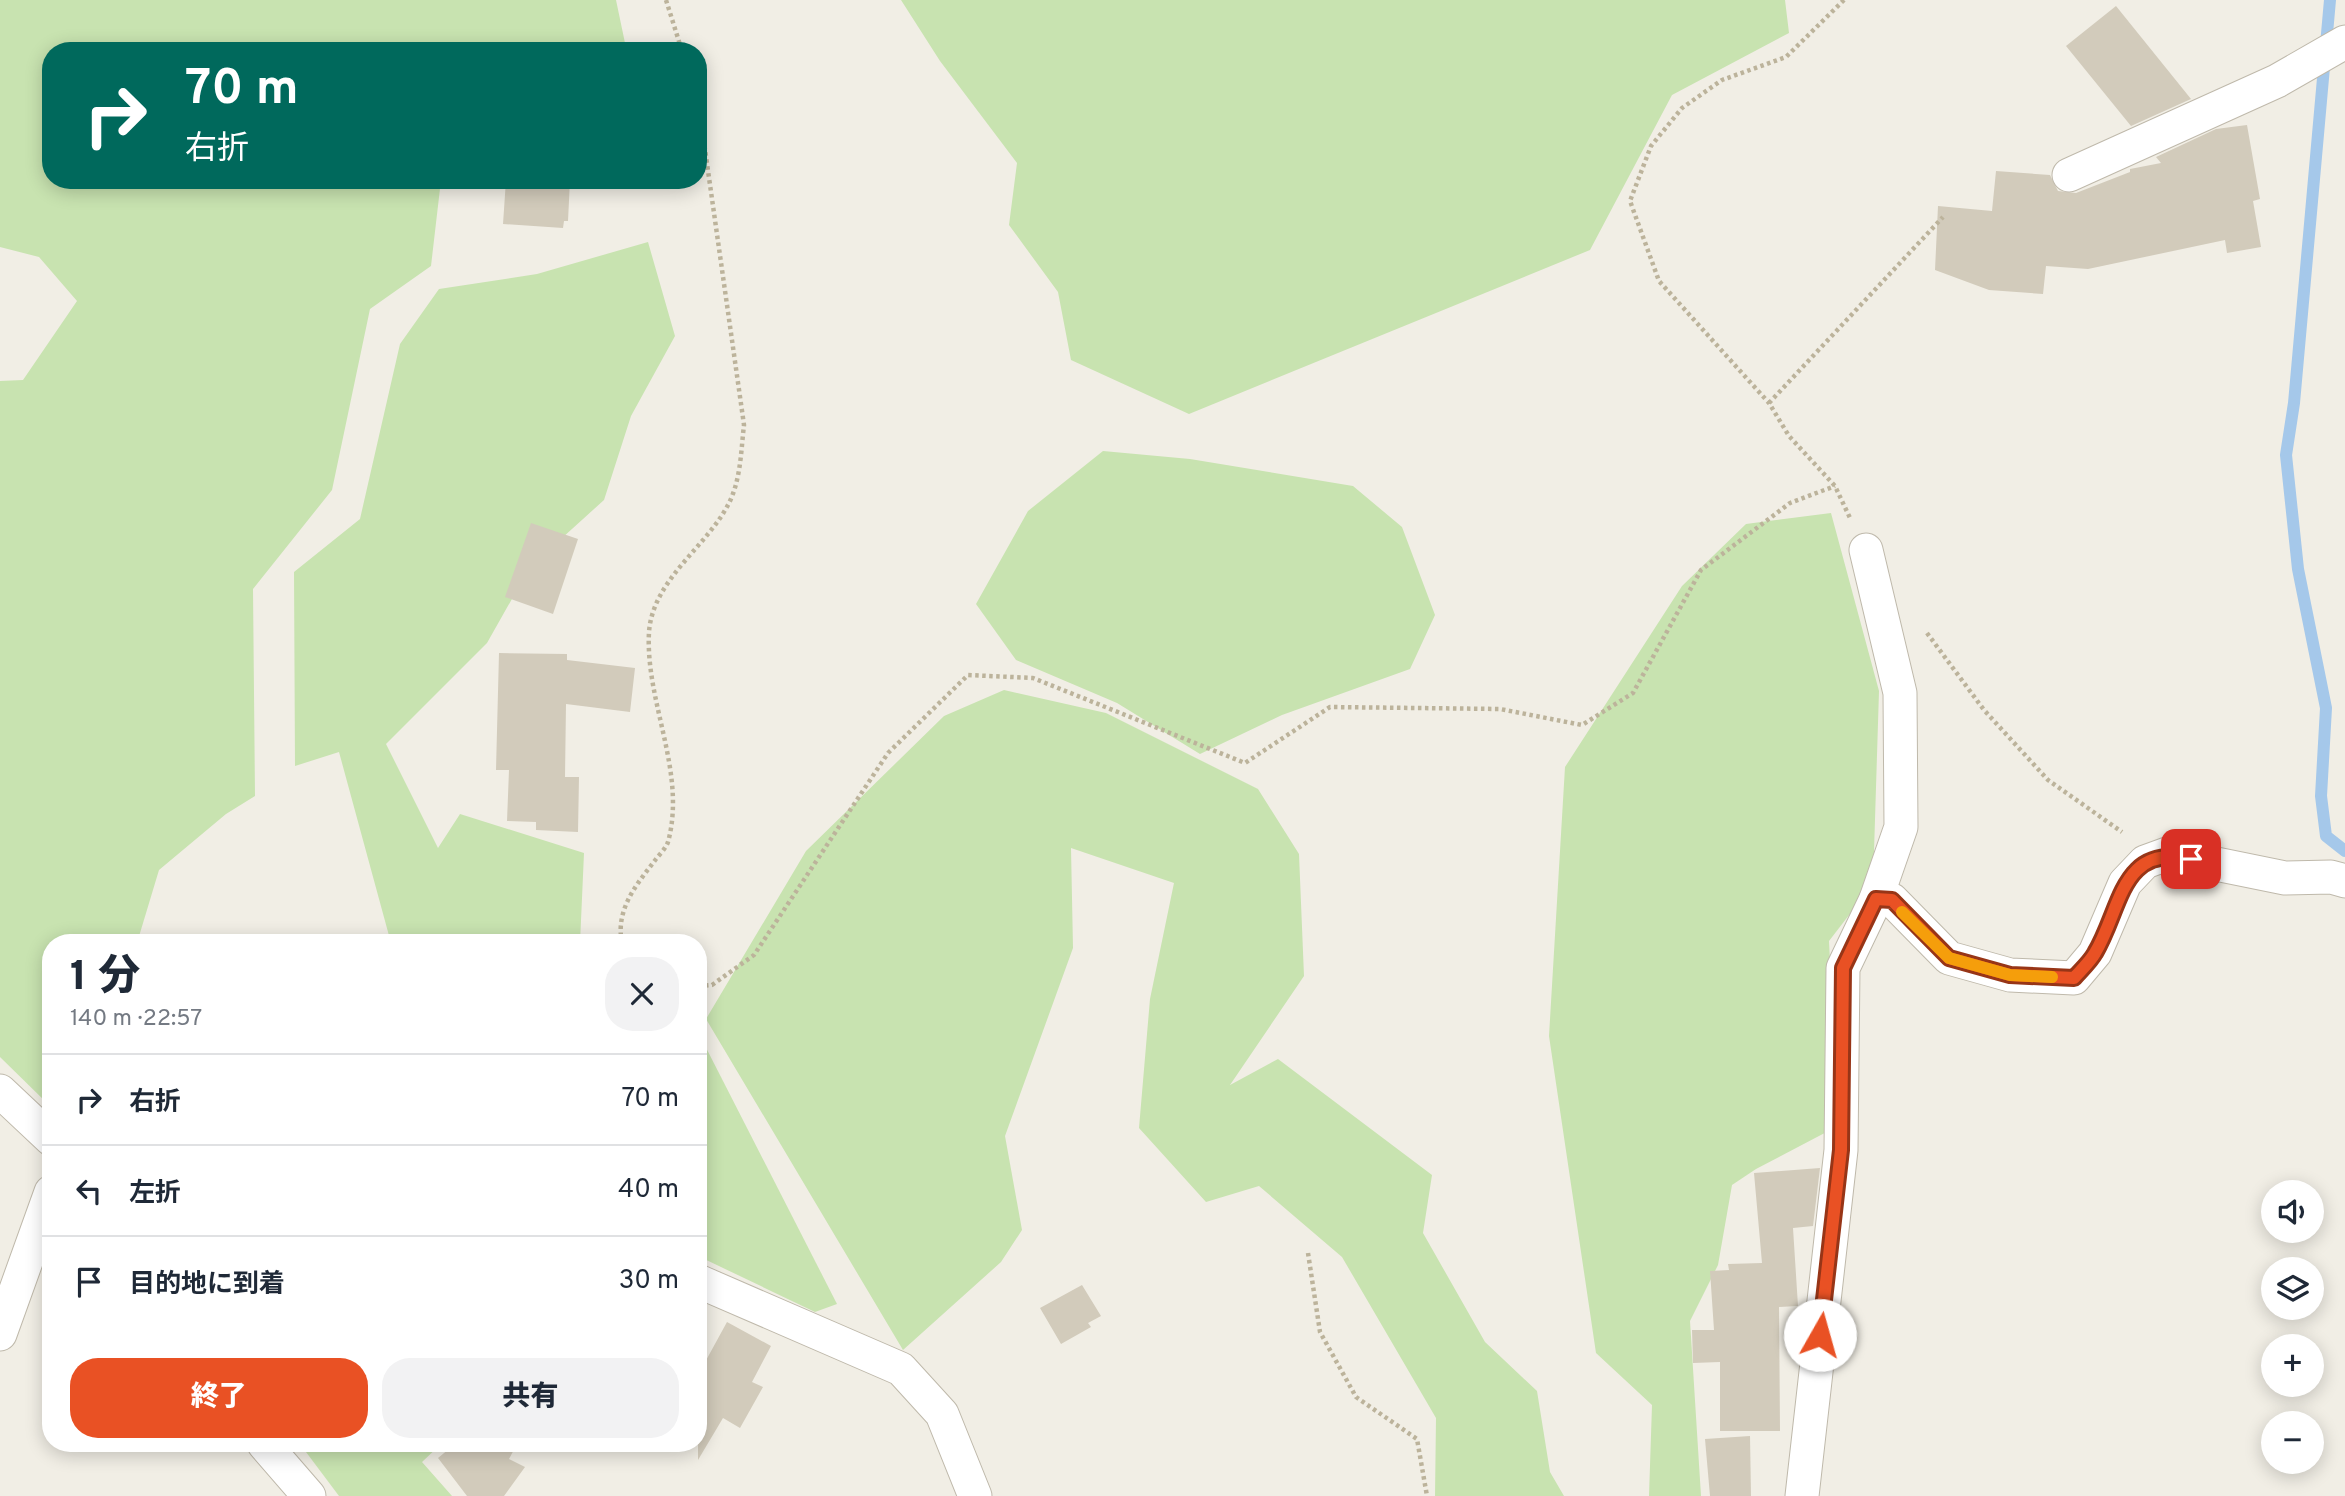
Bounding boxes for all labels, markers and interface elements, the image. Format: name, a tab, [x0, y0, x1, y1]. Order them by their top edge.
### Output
text: 70 m	[185, 60, 299, 122]
icon: right	[70, 70, 161, 161]
text: 右折	[185, 130, 249, 170]
pin	[2161, 829, 2221, 889]
icon: arrive	[2172, 840, 2210, 878]
text: 1 分	[70, 952, 140, 1005]
button: close	[605, 957, 679, 1031]
text: 140 m · 22:57	[70, 1005, 202, 1034]
icon: right	[70, 1081, 108, 1119]
text: 70 m	[621, 1083, 679, 1116]
text: 右折	[129, 1087, 181, 1120]
icon: left	[70, 1172, 108, 1210]
text: 40 m	[618, 1174, 679, 1207]
text: 左折	[129, 1178, 181, 1211]
map controls	[2261, 1180, 2324, 1474]
button: sound	[2261, 1180, 2324, 1243]
button: layers	[2261, 1257, 2324, 1320]
icon: arrive	[70, 1263, 108, 1301]
text: 30 m	[619, 1265, 679, 1298]
text: 目的地に到着	[129, 1269, 285, 1302]
position arrow	[1783, 1298, 1857, 1372]
button: +	[2261, 1334, 2324, 1397]
button: 終了	[70, 1358, 368, 1438]
button: 共有	[382, 1358, 679, 1438]
button: −	[2261, 1411, 2324, 1474]

